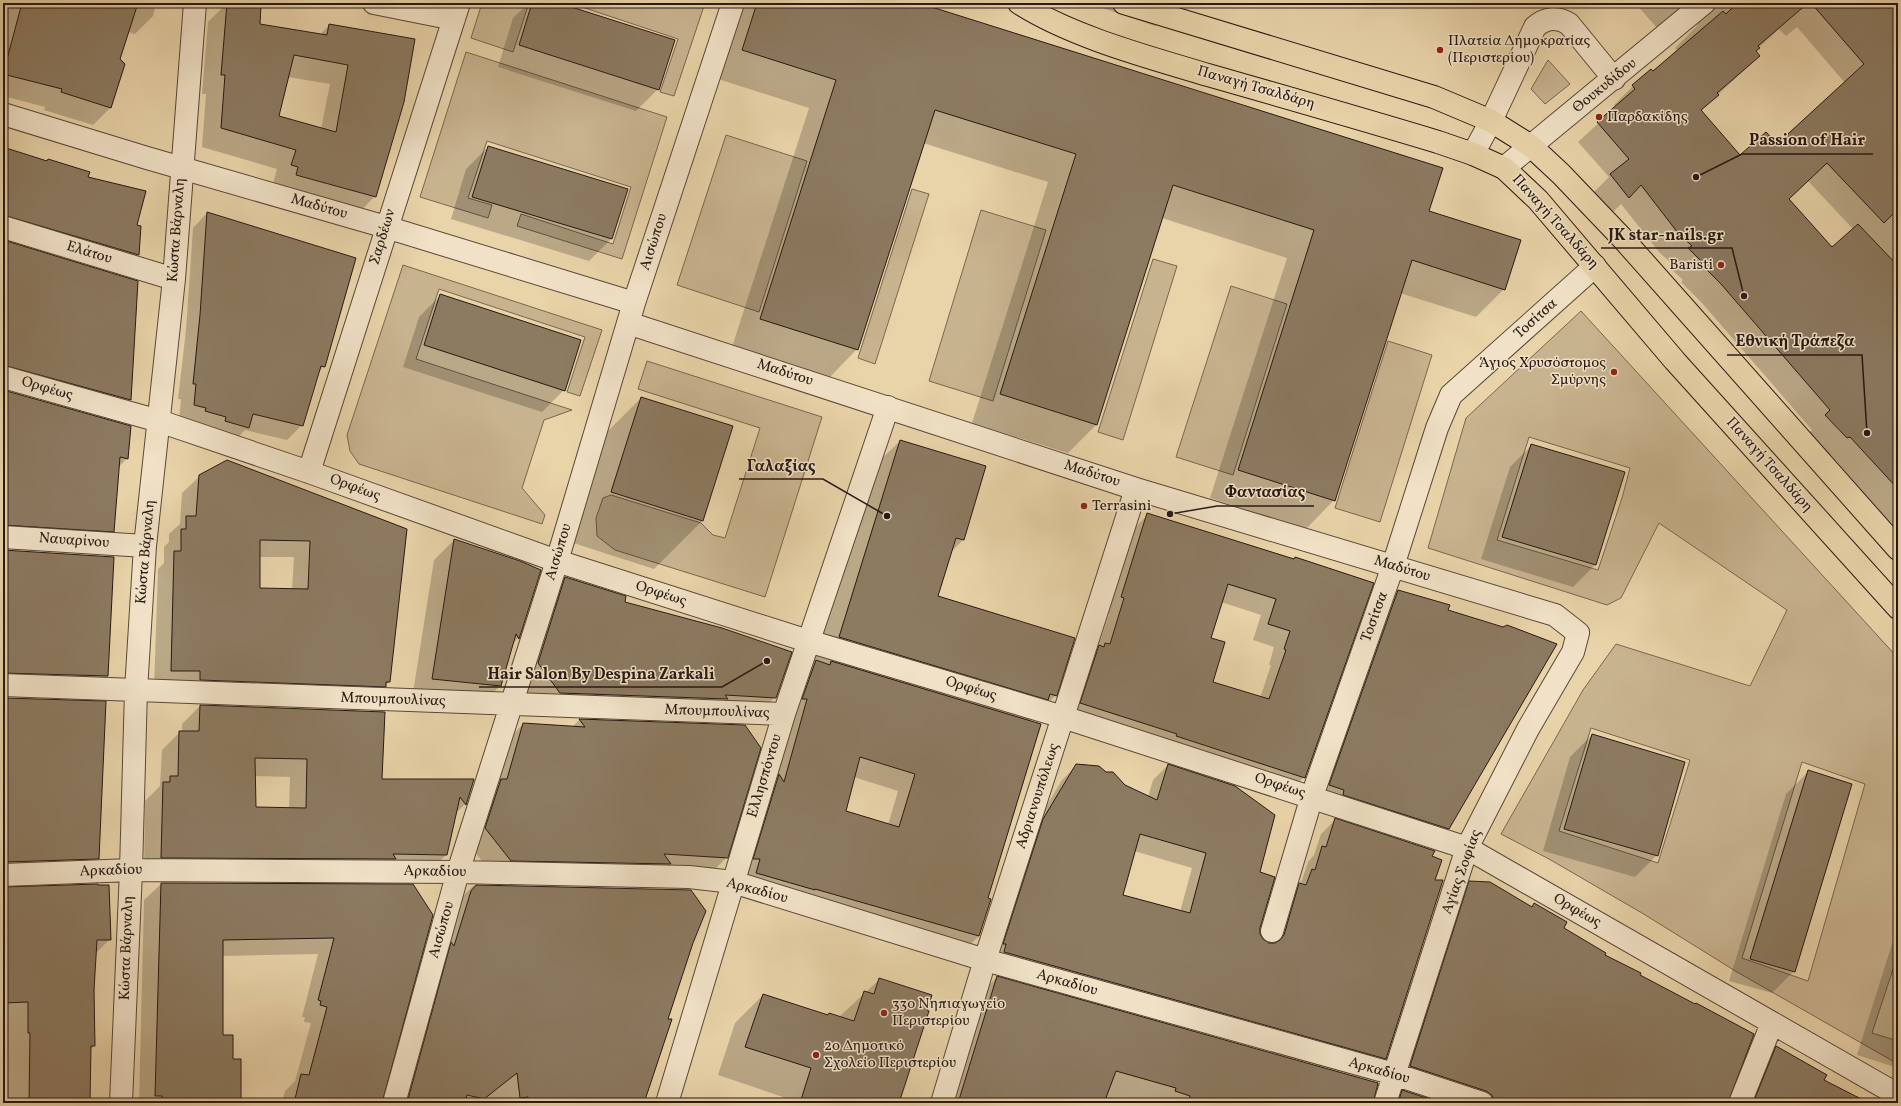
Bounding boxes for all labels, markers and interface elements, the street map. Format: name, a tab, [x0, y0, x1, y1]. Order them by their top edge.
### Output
place label: Πλατεία Δημοκρατίας (Περιστερίου)	[1448, 31, 1590, 69]
marker: Πλατεία Δημοκρατίας (Περιστερίου)	[1435, 45, 1445, 55]
street label: Θουκυδίδου	[1568, 54, 1642, 118]
street label: Παναγή Τσαλδάρη	[1195, 61, 1317, 115]
place label: Παρδακίδης	[1607, 107, 1688, 128]
marker: Παρδακίδης	[1594, 112, 1604, 122]
callout: Passion of Hair	[1742, 126, 1873, 154]
text: Passion of Hair	[1749, 130, 1865, 152]
street label: Παναγή Τσαλδάρη	[1506, 170, 1604, 274]
street label: Κώστα Βάρναλη	[163, 177, 191, 283]
street label: Μαδύτου	[288, 189, 350, 225]
street label: Σαρδέων	[365, 206, 401, 268]
street label: Αισώπου	[635, 211, 673, 273]
callout: JK star-nails.gr	[1601, 220, 1732, 248]
text: JK star-nails.gr	[1607, 225, 1724, 247]
street label: Ελάτου	[64, 236, 114, 270]
place label: Baristi	[1669, 255, 1713, 276]
marker: Baristi	[1716, 260, 1726, 270]
street label: Τοσίτσα	[1510, 294, 1562, 344]
callout: Εθνική Τράπεζα	[1727, 327, 1862, 355]
text: Εθνική Τράπεζα	[1735, 331, 1855, 353]
place label: Άγιος Χρυσόστομος Σμύρνης	[1479, 353, 1606, 391]
street label: Μαδύτου	[754, 354, 816, 392]
marker: Άγιος Χρυσόστομος Σμύρνης	[1609, 367, 1619, 377]
street label: Ορφέως	[19, 372, 75, 406]
street label: Παναγή Τσαλδάρη	[1720, 413, 1818, 517]
callout: Γαλαξίας	[739, 451, 823, 479]
street label: Μαδύτου	[1061, 455, 1123, 493]
text: Γαλαξίας	[747, 456, 816, 478]
street label: Ορφέως	[327, 469, 384, 507]
callout: Φαντασίας	[1217, 478, 1314, 506]
text: Φαντασίας	[1225, 482, 1306, 504]
place label: Terrasini	[1092, 496, 1151, 517]
street label: Κώστα Βάρναλη	[131, 499, 161, 605]
marker: Terrasini	[1079, 501, 1089, 511]
street label: Αισώπου	[540, 521, 578, 583]
street label: Ναυαρίνου	[38, 528, 110, 554]
street label: Μαδύτου	[1371, 550, 1433, 588]
street label: Ορφέως	[633, 576, 690, 612]
street label: Τοσίτσα	[1356, 589, 1394, 645]
callout: Hair Salon By Despina Zarkali	[479, 659, 722, 687]
text: Hair Salon By Despina Zarkali	[487, 664, 715, 686]
street label: Ορφέως	[943, 671, 1000, 707]
street label: Μπουμπουλίνας	[340, 688, 446, 712]
street label: Μπουμπουλίνας	[664, 700, 770, 724]
street label: Ελλησπόντου	[742, 732, 788, 820]
street label: Αδριανουπόλεως	[1011, 740, 1065, 852]
street label: Ορφέως	[1252, 768, 1309, 804]
street label: Αγίας Σοφίας	[1437, 826, 1487, 917]
street label: Αρκαδίου	[79, 859, 143, 883]
street label: Αρκαδίου	[403, 861, 467, 883]
street label: Αρκαδίου	[724, 873, 790, 909]
street label: Ορφέως	[1549, 889, 1605, 933]
street label: Κώστα Βάρναλη	[115, 895, 139, 1001]
street label: Αισώπου	[424, 899, 460, 961]
street label: Αρκαδίου	[1034, 964, 1100, 1002]
place label: 33ο Νηπιαγωγείο Περιστερίου	[892, 994, 1005, 1032]
marker: 33ο Νηπιαγωγείο Περιστερίου	[879, 1008, 889, 1018]
place label: 2ο Δημοτικό Σχολείο Περιστερίου	[824, 1036, 956, 1074]
marker: 2ο Δημοτικό Σχολείο Περιστερίου	[811, 1050, 821, 1060]
street label: Αρκαδίου	[1346, 1052, 1412, 1090]

